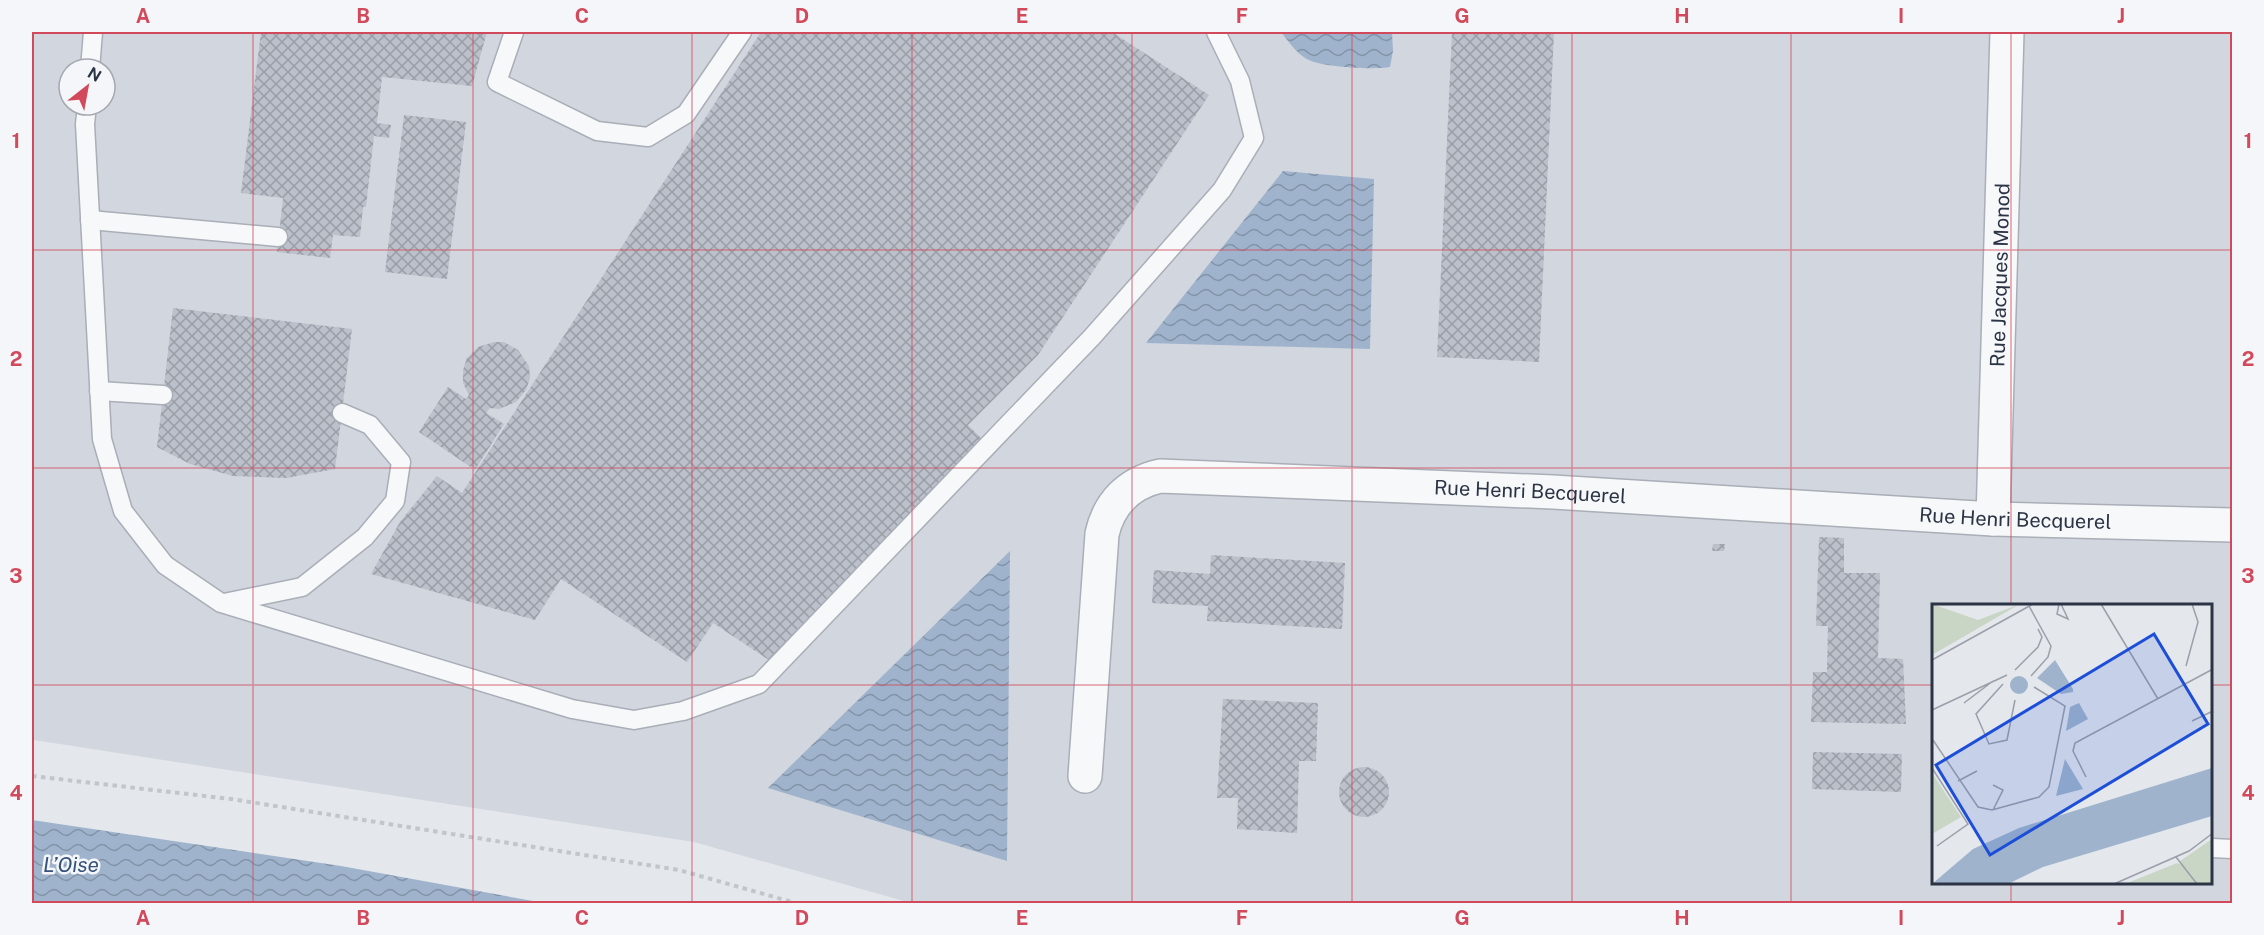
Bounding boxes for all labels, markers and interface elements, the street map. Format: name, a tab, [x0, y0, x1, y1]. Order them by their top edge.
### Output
text: A	[136, 4, 150, 28]
text: B	[356, 4, 370, 28]
text: C	[575, 4, 589, 28]
text: D	[795, 4, 809, 28]
text: E	[1016, 4, 1028, 28]
text: F	[1236, 4, 1248, 28]
text: G	[1454, 4, 1470, 28]
text: H	[1674, 4, 1690, 28]
text: I	[1898, 4, 1904, 28]
text: J	[2117, 4, 2125, 28]
north arrow	[57, 57, 117, 117]
text: N	[84, 63, 105, 86]
text: 1	[12, 129, 20, 153]
text: 1	[2244, 129, 2252, 153]
street label: Rue Jacques Monod	[1985, 183, 2015, 367]
text: 2	[10, 347, 22, 371]
text: 2	[2242, 347, 2254, 371]
street label: Rue Henri Becquerel	[1433, 475, 1627, 508]
street label: Rue Henri Becquerel	[1918, 502, 2112, 534]
text: 3	[9, 564, 23, 588]
text: 3	[2241, 564, 2255, 588]
inset map	[1932, 604, 2213, 884]
text: 4	[9, 781, 23, 805]
text: 4	[2241, 781, 2255, 805]
water label: L’Oise	[43, 852, 99, 877]
text: A	[136, 906, 150, 930]
text: B	[356, 906, 370, 930]
text: C	[575, 906, 589, 930]
text: D	[795, 906, 809, 930]
text: E	[1016, 906, 1028, 930]
text: F	[1236, 906, 1248, 930]
text: G	[1454, 906, 1470, 930]
text: H	[1674, 906, 1690, 930]
text: I	[1898, 906, 1904, 930]
text: J	[2117, 906, 2125, 930]

